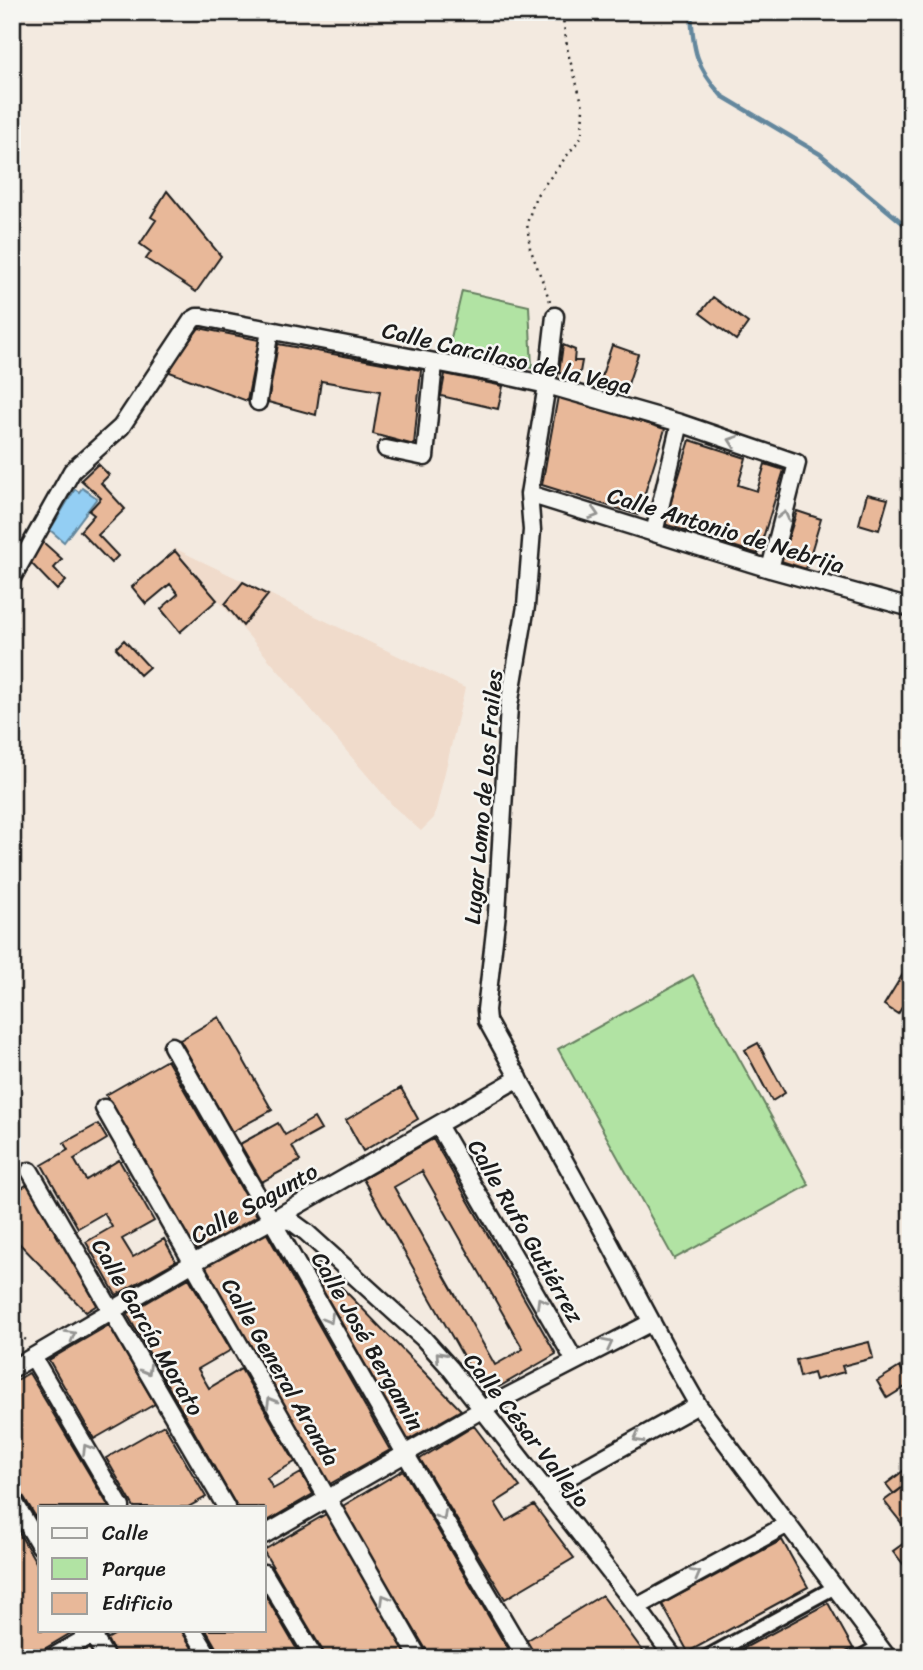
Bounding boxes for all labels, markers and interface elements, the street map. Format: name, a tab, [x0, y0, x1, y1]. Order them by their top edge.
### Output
street label: Calle Carcilaso de la Vega	[378, 310, 636, 407]
one-way arrow	[727, 435, 739, 449]
street label: Calle Antonio de Nebrija	[602, 475, 850, 586]
one-way arrow	[588, 506, 600, 521]
one-way arrow	[776, 510, 790, 522]
street label: Lugar Lomo de Los Frailes	[452, 668, 515, 926]
street label: Calle Rufo Gutiérrez	[456, 1131, 596, 1332]
street label: Calle Sagunto	[183, 1151, 326, 1256]
street label: Calle García Morato	[80, 1230, 215, 1424]
street label: Calle José Bergamin	[299, 1244, 436, 1439]
street label: Calle General Aranda	[210, 1270, 351, 1474]
one-way arrow	[536, 1297, 549, 1309]
one-way arrow	[321, 1311, 334, 1324]
one-way arrow	[64, 1330, 77, 1343]
one-way arrow	[601, 1338, 613, 1352]
street label: Calle César Vallejo	[452, 1343, 601, 1517]
one-way arrow	[436, 1352, 448, 1365]
one-way arrow	[139, 1362, 152, 1375]
one-way arrow	[267, 1396, 280, 1409]
one-way arrow	[633, 1430, 645, 1443]
one-way arrow	[82, 1443, 95, 1456]
legend	[38, 1506, 266, 1632]
one-way arrow	[434, 1508, 447, 1521]
text: Calle	[102, 1514, 149, 1552]
text: Parque	[102, 1550, 166, 1588]
one-way arrow	[689, 1569, 702, 1582]
text: Edificio	[102, 1584, 173, 1622]
one-way arrow	[380, 1593, 393, 1606]

